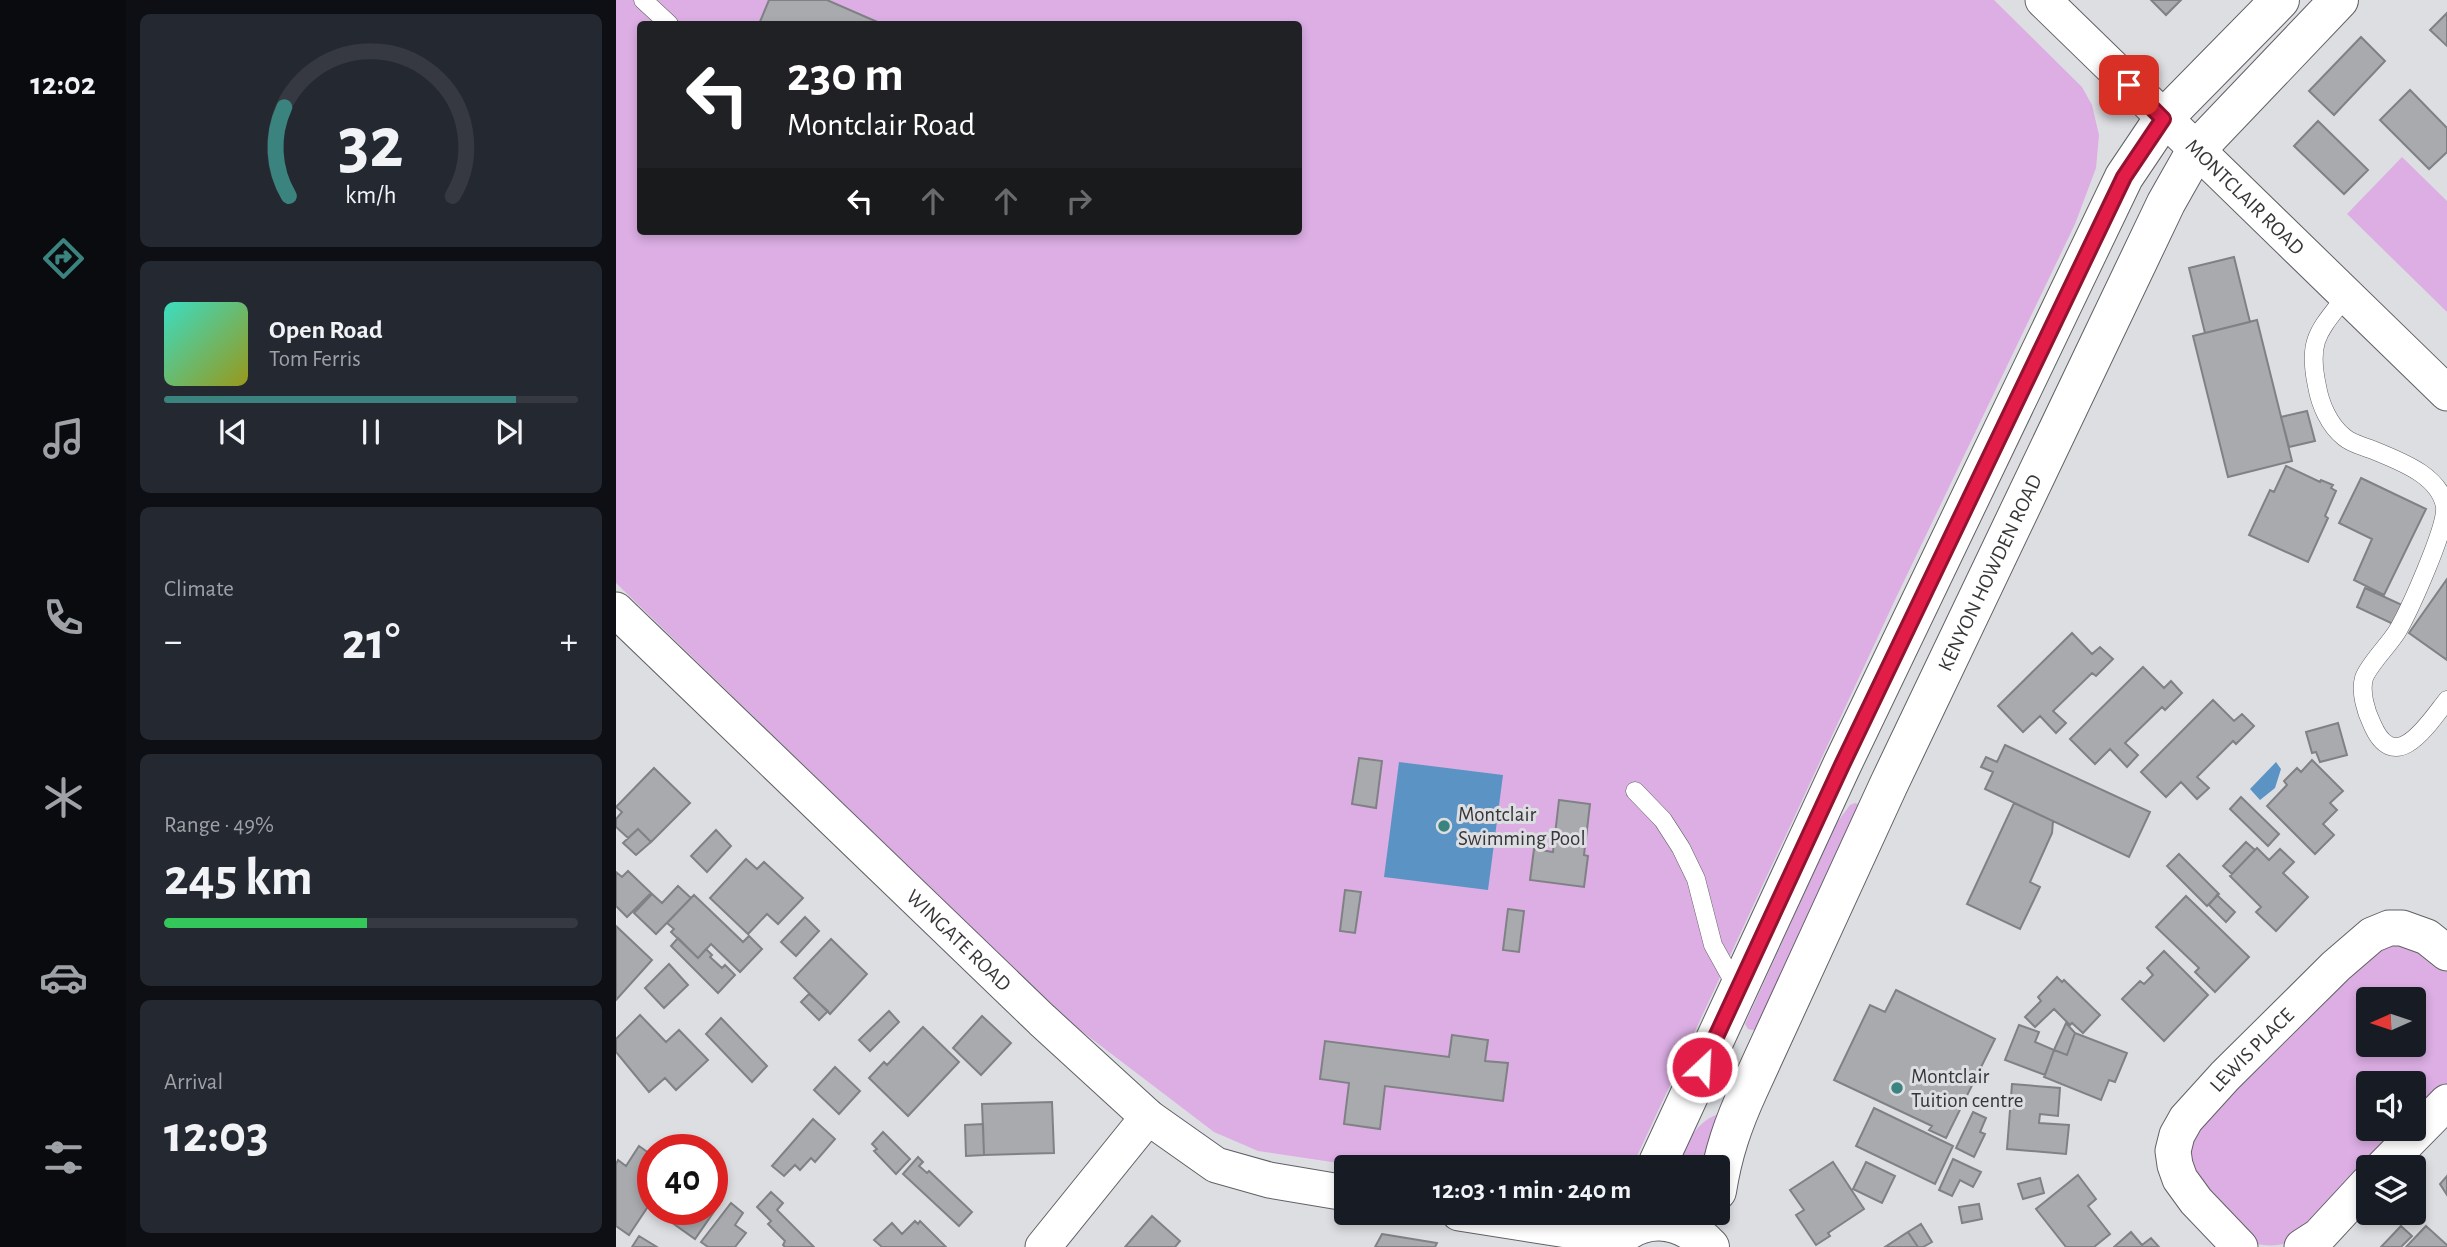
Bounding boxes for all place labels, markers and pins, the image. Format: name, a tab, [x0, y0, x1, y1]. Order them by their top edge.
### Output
pin	[2099, 55, 2159, 115]
place label: Montclair Swimming Pool	[1458, 804, 1586, 849]
marker: Montclair Swimming Pool	[1436, 818, 1452, 834]
place label: Montclair Tuition centre	[1911, 1066, 2023, 1111]
marker: Montclair Tuition centre	[1889, 1080, 1905, 1096]

